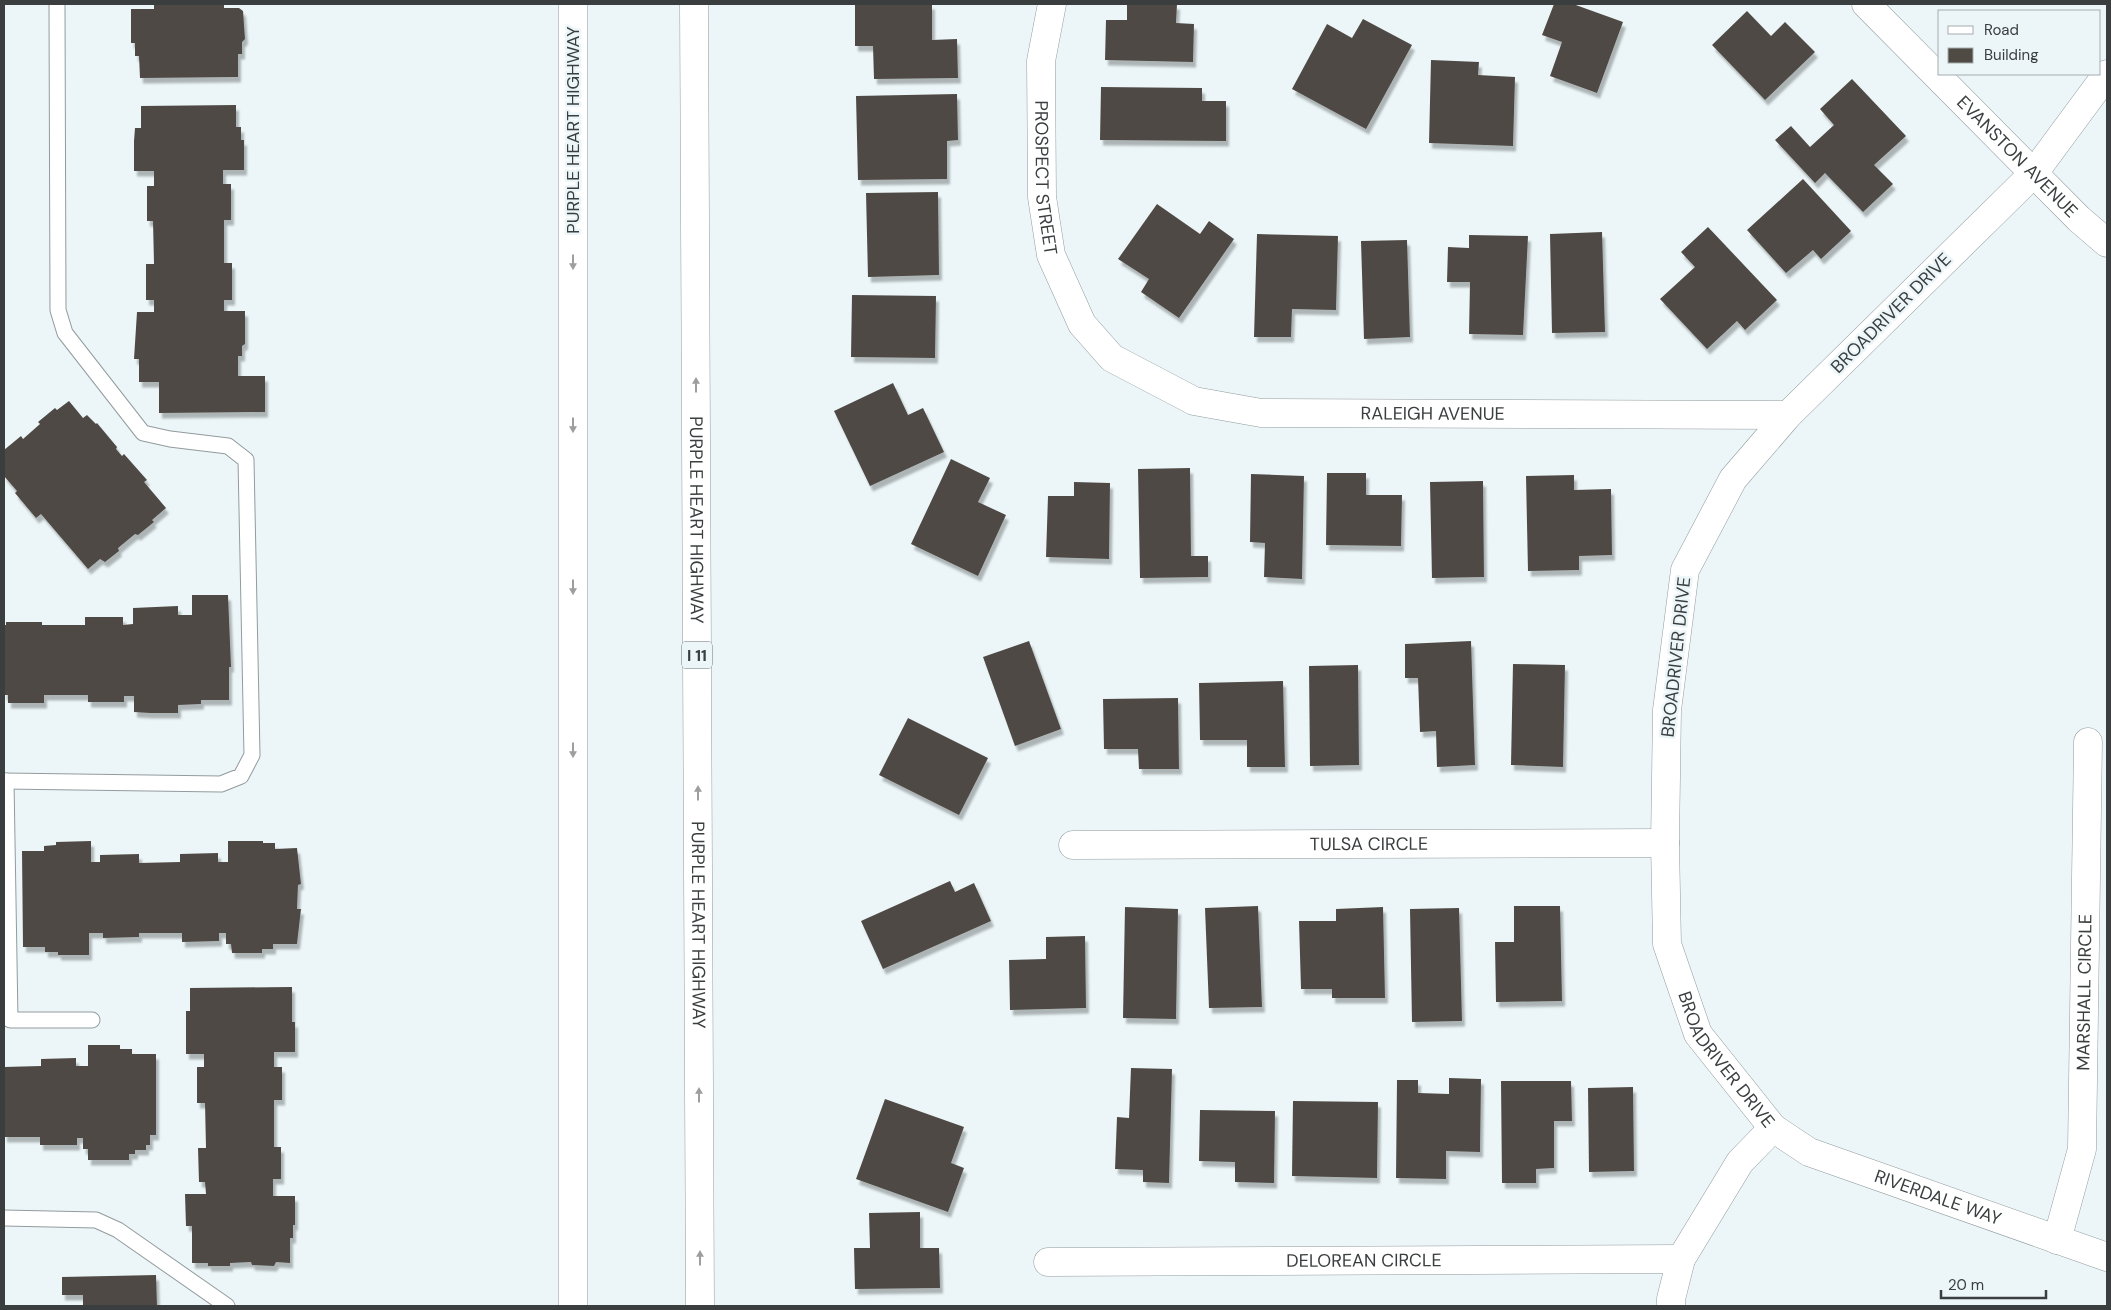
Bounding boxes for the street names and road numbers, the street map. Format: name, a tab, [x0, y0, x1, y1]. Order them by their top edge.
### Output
street label: PURPLE HEART HIGHWAY	[561, 26, 585, 234]
street label: EVANSTON AVENUE	[1952, 91, 2083, 223]
street label: PROSPECT STREET	[1029, 100, 1063, 257]
street label: BROADRIVER DRIVE	[1826, 248, 1956, 378]
street label: RALEIGH AVENUE	[1360, 401, 1505, 426]
street label: PURPLE HEART HIGHWAY	[684, 416, 709, 624]
street label: BROADRIVER DRIVE	[1656, 576, 1696, 738]
road number: I 11	[682, 642, 712, 668]
street label: PURPLE HEART HIGHWAY	[686, 821, 711, 1029]
street label: TULSA CIRCLE	[1310, 832, 1428, 856]
street label: MARSHALL CIRCLE	[2071, 914, 2097, 1071]
street label: BROADRIVER DRIVE	[1672, 988, 1780, 1133]
street label: RIVERDALE WAY	[1871, 1164, 2005, 1231]
street label: DELOREAN CIRCLE	[1286, 1248, 1442, 1273]

